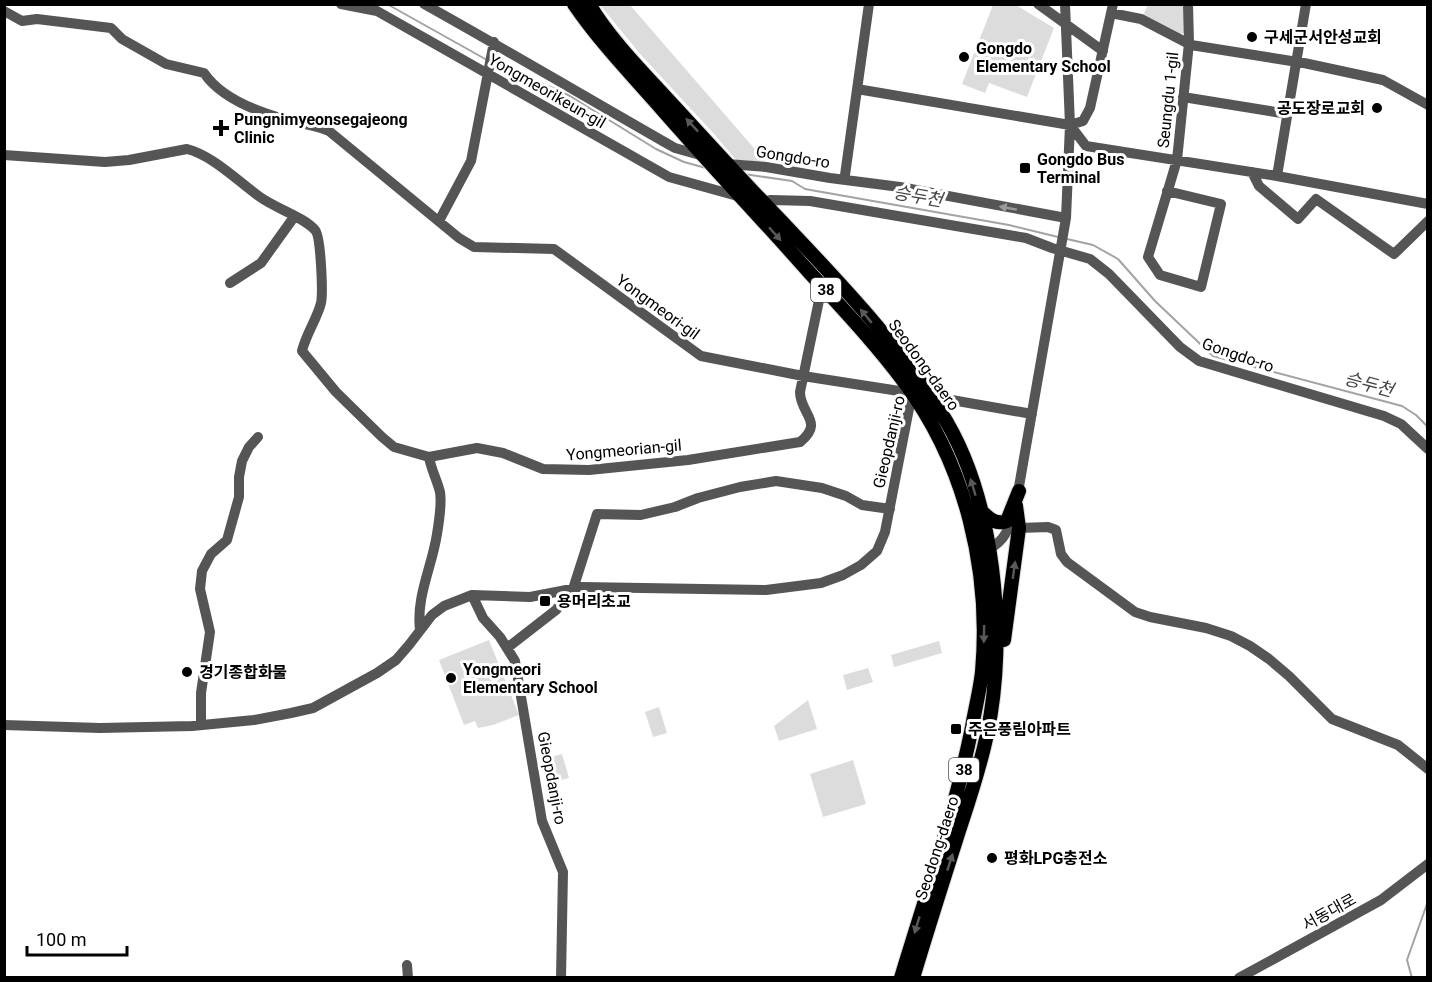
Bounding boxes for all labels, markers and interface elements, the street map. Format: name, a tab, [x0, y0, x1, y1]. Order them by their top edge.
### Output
place label: 구세군서안성교회	[1264, 28, 1382, 47]
marker: 구세군서안성교회	[1245, 30, 1259, 44]
place label: Gongdo Elementary School	[976, 39, 1111, 76]
street label: Yongmeorikeun-gil	[485, 50, 609, 132]
marker: Gongdo Elementary School	[957, 50, 971, 64]
street label: Seungdu 1-gil	[1154, 51, 1182, 149]
place label: 공도장로교회	[1277, 99, 1365, 118]
marker: 공도장로교회	[1370, 101, 1384, 115]
place label: Pungnimyeonsegajeong Clinic	[234, 110, 408, 147]
one-way arrow	[686, 118, 699, 133]
marker: Pungnimyeonsegajeong Clinic	[212, 119, 230, 137]
street label: Gongdo-ro	[755, 142, 831, 172]
place label: Gongdo Bus Terminal	[1037, 150, 1124, 187]
marker: Gongdo Bus Terminal	[1018, 161, 1032, 175]
water label: 승두천	[892, 181, 947, 211]
one-way arrow	[999, 203, 1018, 212]
one-way arrow	[767, 227, 781, 241]
street label: Yongmeori-gil	[613, 270, 703, 344]
road number: 38	[811, 278, 841, 302]
one-way arrow	[860, 308, 873, 324]
street label: Seodong-daero	[885, 316, 963, 414]
street label: Gongdo-ro	[1200, 334, 1276, 376]
water label: 승두천	[1342, 367, 1398, 401]
street label: Gieopdanji-ro	[869, 394, 909, 490]
street label: Yongmeorian-gil	[566, 435, 682, 465]
one-way arrow	[968, 478, 977, 496]
one-way arrow	[1010, 560, 1019, 579]
place label: 용머리초교	[557, 592, 631, 611]
marker: 용머리초교	[538, 594, 552, 608]
one-way arrow	[979, 624, 989, 643]
place label: Yongmeori Elementary School	[463, 660, 598, 697]
place label: 경기종합화물	[199, 663, 287, 682]
marker: 경기종합화물	[180, 665, 194, 679]
marker: Yongmeori Elementary School	[444, 671, 458, 685]
place label: 주은풍림아파트	[968, 720, 1071, 739]
marker: 주은풍림아파트	[949, 722, 963, 736]
street label: Gieopdanji-ro	[534, 730, 570, 826]
road number: 38	[949, 758, 979, 782]
street label: Seodong-daero	[911, 794, 963, 902]
place label: 평화LPG충전소	[1004, 849, 1108, 868]
marker: 평화LPG충전소	[985, 851, 999, 865]
one-way arrow	[945, 853, 955, 871]
street label: 서동대로	[1299, 889, 1360, 935]
one-way arrow	[912, 916, 921, 934]
scale bar	[27, 919, 128, 957]
text: 100 m	[36, 929, 87, 950]

